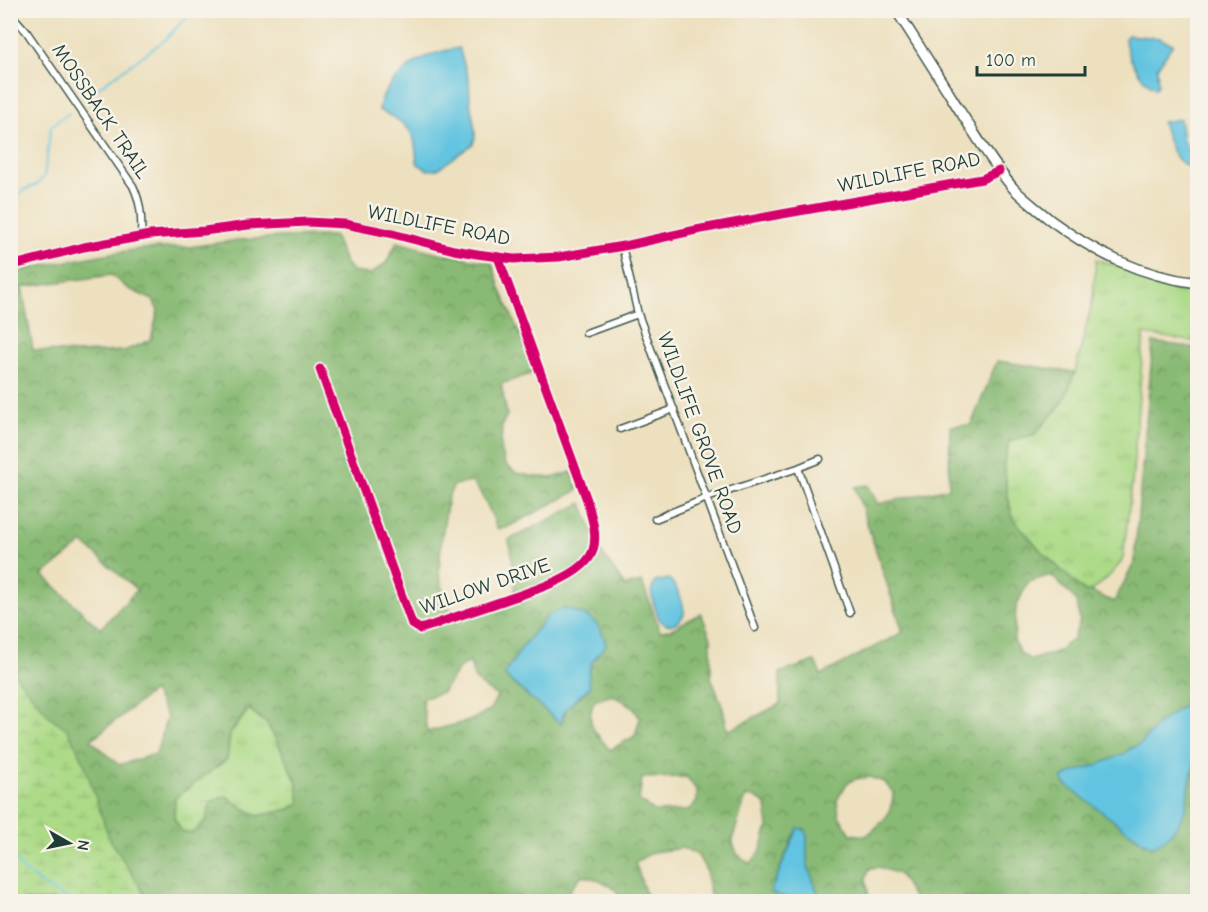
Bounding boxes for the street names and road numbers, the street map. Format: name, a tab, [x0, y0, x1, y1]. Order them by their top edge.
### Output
street label: MOSSBACK TRAIL	[47, 39, 155, 183]
street label: WILDLIFE ROAD	[836, 147, 982, 197]
street label: WILDLIFE ROAD	[366, 200, 512, 250]
street label: WILDLIFE GROVE ROAD	[653, 329, 747, 537]
street label: WILLOW DRIVE	[417, 553, 553, 619]

